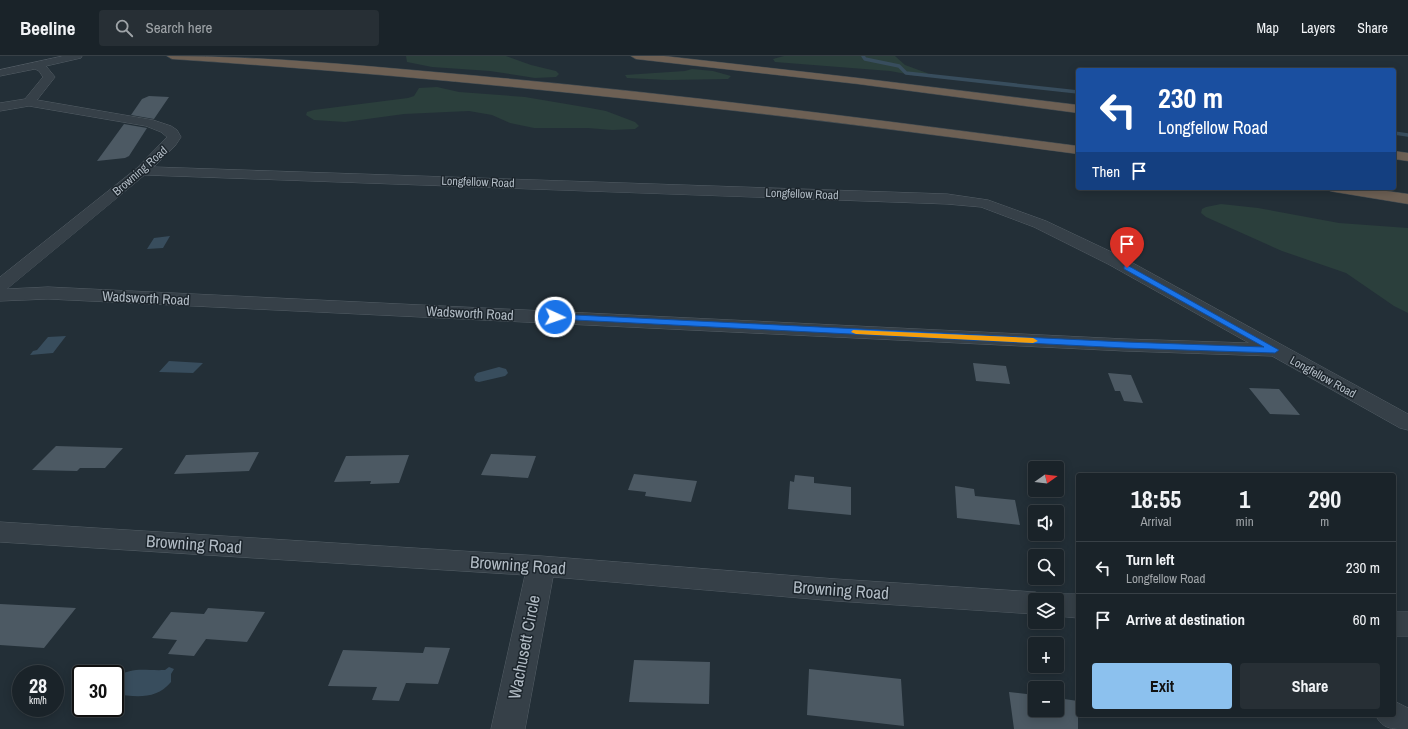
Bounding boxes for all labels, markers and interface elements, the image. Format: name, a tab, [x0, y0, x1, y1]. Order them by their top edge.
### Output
search box	[99, 10, 379, 46]
text: Beeline	[20, 15, 75, 41]
icon: search	[113, 17, 135, 39]
text: Search here	[145, 17, 212, 38]
text: Map	[1257, 19, 1279, 37]
text: Layers	[1301, 19, 1335, 37]
text: Share	[1357, 19, 1388, 37]
text: 230 m	[1158, 79, 1223, 117]
icon: left	[1092, 84, 1144, 136]
text: Longfellow Road	[1158, 115, 1268, 140]
street label: Browning Road	[109, 143, 171, 199]
icon: arrive	[1128, 160, 1150, 182]
text: Then	[1092, 161, 1120, 182]
street label: Longfellow Road	[441, 173, 515, 191]
street label: Longfellow Road	[765, 185, 839, 203]
pin	[1110, 227, 1144, 268]
icon: arrive	[1116, 233, 1138, 255]
street label: Wadsworth Road	[102, 287, 190, 309]
position arrow	[534, 296, 576, 338]
street label: Wadsworth Road	[426, 302, 514, 324]
street label: Longfellow Road	[1287, 352, 1359, 402]
north arrow	[1028, 461, 1064, 497]
map controls	[1028, 461, 1064, 717]
text: 18:55	[1131, 483, 1181, 515]
text: 1	[1239, 483, 1250, 515]
text: 290	[1308, 483, 1341, 515]
button: sound	[1028, 505, 1064, 541]
text: Arrival	[1141, 513, 1171, 530]
text: min	[1236, 513, 1254, 530]
text: m	[1320, 513, 1329, 530]
street label: Browning Road	[145, 529, 243, 558]
button: search	[1028, 549, 1064, 585]
text: Turn left	[1126, 549, 1174, 570]
street label: Browning Road	[469, 550, 567, 579]
icon: left	[1092, 557, 1114, 579]
text: 230 m	[1346, 557, 1380, 578]
text: Longfellow Road	[1126, 570, 1205, 587]
street label: Browning Road	[792, 575, 890, 604]
street label: Wachusett Circle	[502, 593, 545, 701]
button: layers	[1028, 593, 1064, 629]
icon: arrive	[1092, 609, 1114, 631]
text: Arrive at destination	[1126, 609, 1245, 630]
text: 60 m	[1353, 609, 1380, 630]
button: +	[1028, 637, 1064, 673]
button: Exit	[1092, 663, 1232, 709]
button: Share	[1240, 663, 1380, 709]
speed limit sign: 30	[72, 665, 124, 717]
text: 28	[29, 672, 47, 699]
button: −	[1028, 681, 1064, 717]
text: km/h	[29, 694, 47, 707]

